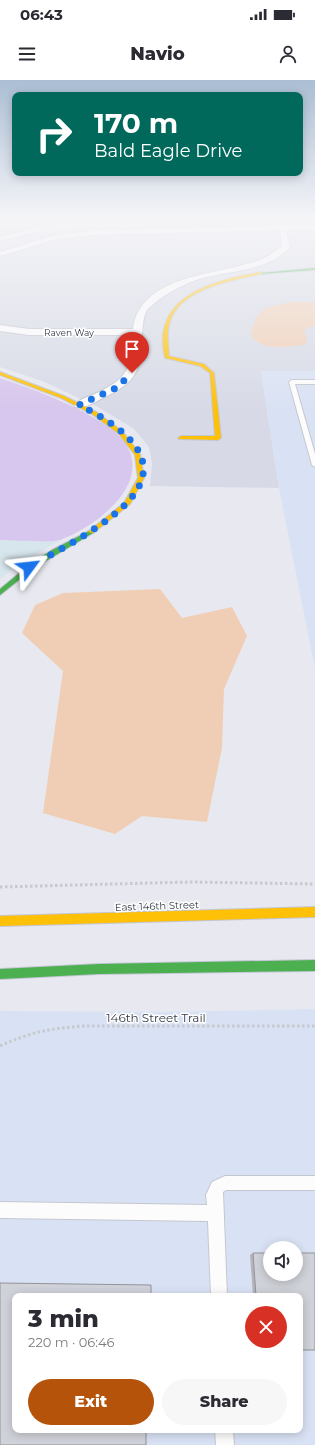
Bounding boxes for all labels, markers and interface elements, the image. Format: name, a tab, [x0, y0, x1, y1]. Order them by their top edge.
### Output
text: 06:43	[20, 5, 63, 24]
icon: menu	[16, 43, 38, 65]
text: Navio	[130, 43, 185, 65]
icon: person	[277, 43, 299, 65]
text: 170 m	[94, 106, 178, 140]
icon: right	[28, 108, 80, 160]
text: Bald Eagle Drive	[94, 140, 242, 162]
street label: Raven Way	[44, 327, 94, 338]
pin	[115, 332, 149, 373]
icon: arrive	[121, 338, 143, 360]
position arrow	[8, 546, 50, 588]
street label: East 146th Street	[115, 898, 199, 914]
street label: 146th Street Trail	[106, 1010, 206, 1025]
map controls	[263, 1241, 303, 1281]
button: sound	[263, 1241, 303, 1281]
text: 3 min	[28, 1304, 99, 1333]
button: close	[245, 1306, 287, 1348]
text: 220 m · 06:46	[28, 1334, 114, 1350]
button: Exit	[28, 1379, 154, 1425]
button: Share	[162, 1379, 287, 1425]

